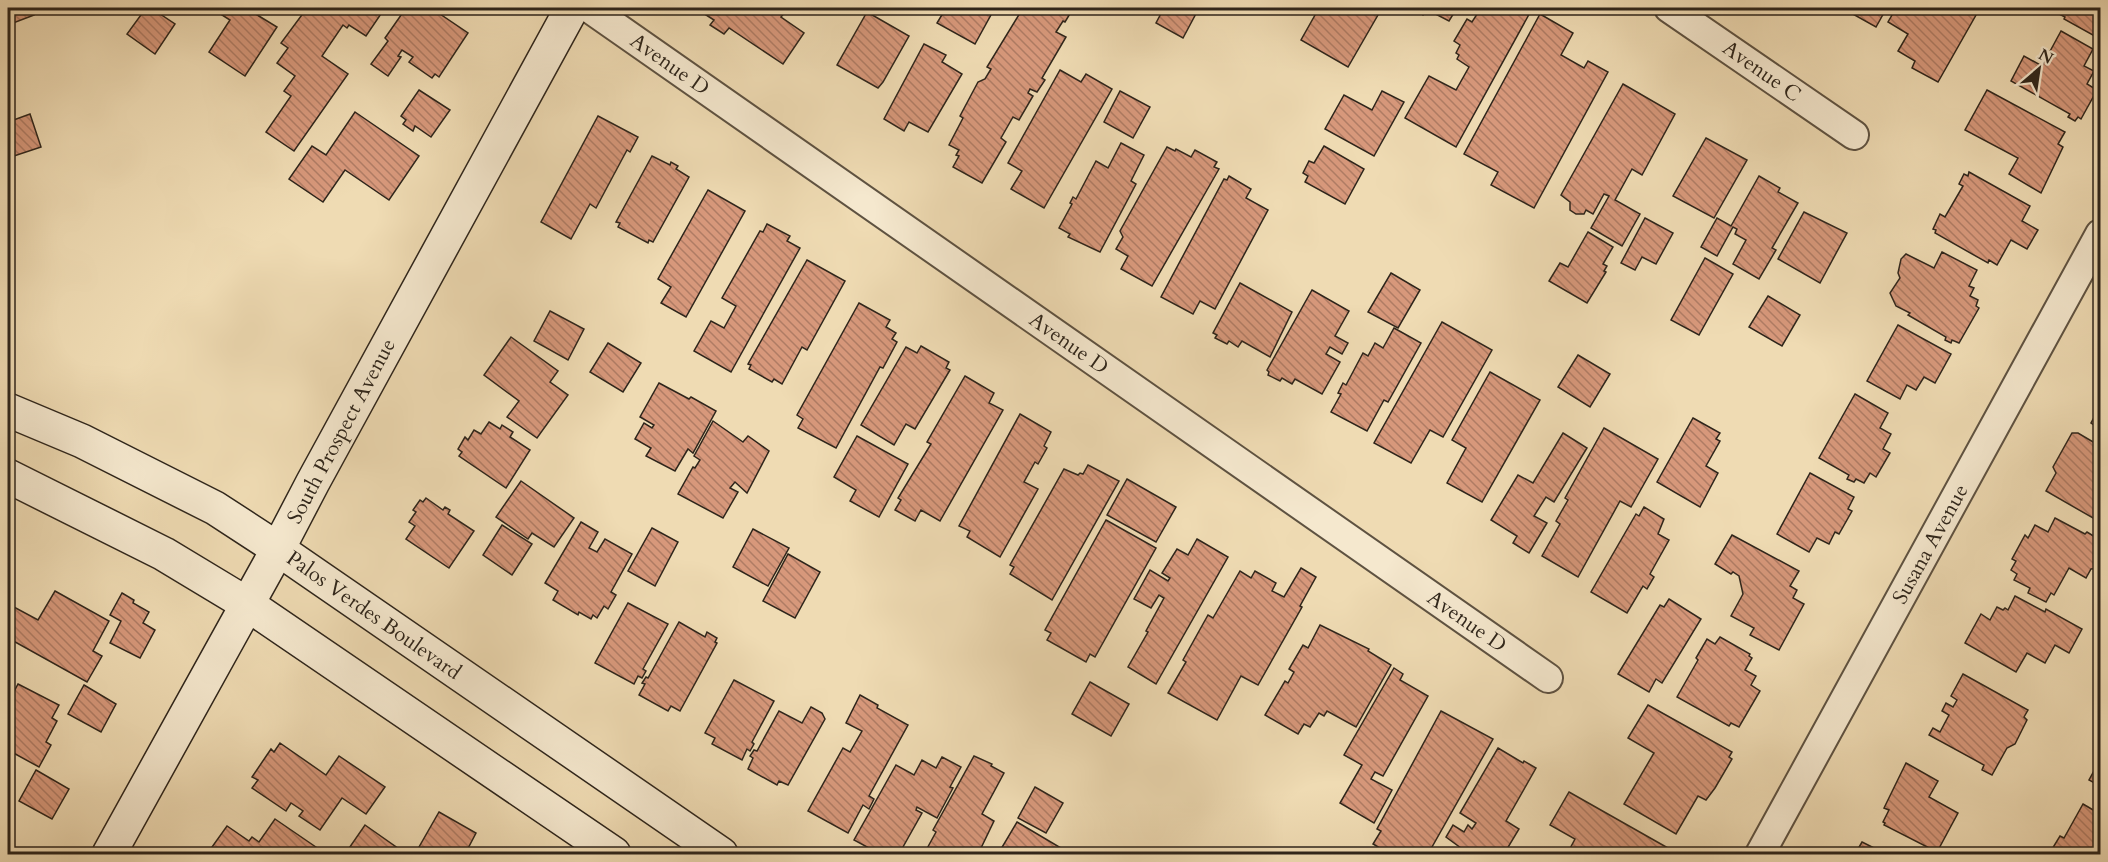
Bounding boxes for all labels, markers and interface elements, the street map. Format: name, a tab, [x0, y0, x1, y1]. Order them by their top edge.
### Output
street label: Avenue D	[624, 26, 715, 102]
street label: Avenue C	[1717, 34, 1807, 109]
north arrow	[2009, 39, 2069, 99]
text: N	[2034, 44, 2057, 70]
street label: Avenue D	[1023, 305, 1114, 381]
street label: South Prospect Avenue	[280, 333, 403, 529]
street label: Susana Avenue	[1886, 479, 1975, 609]
street label: Palos Verdes Boulevard	[280, 544, 467, 687]
street label: Avenue D	[1421, 583, 1512, 659]

